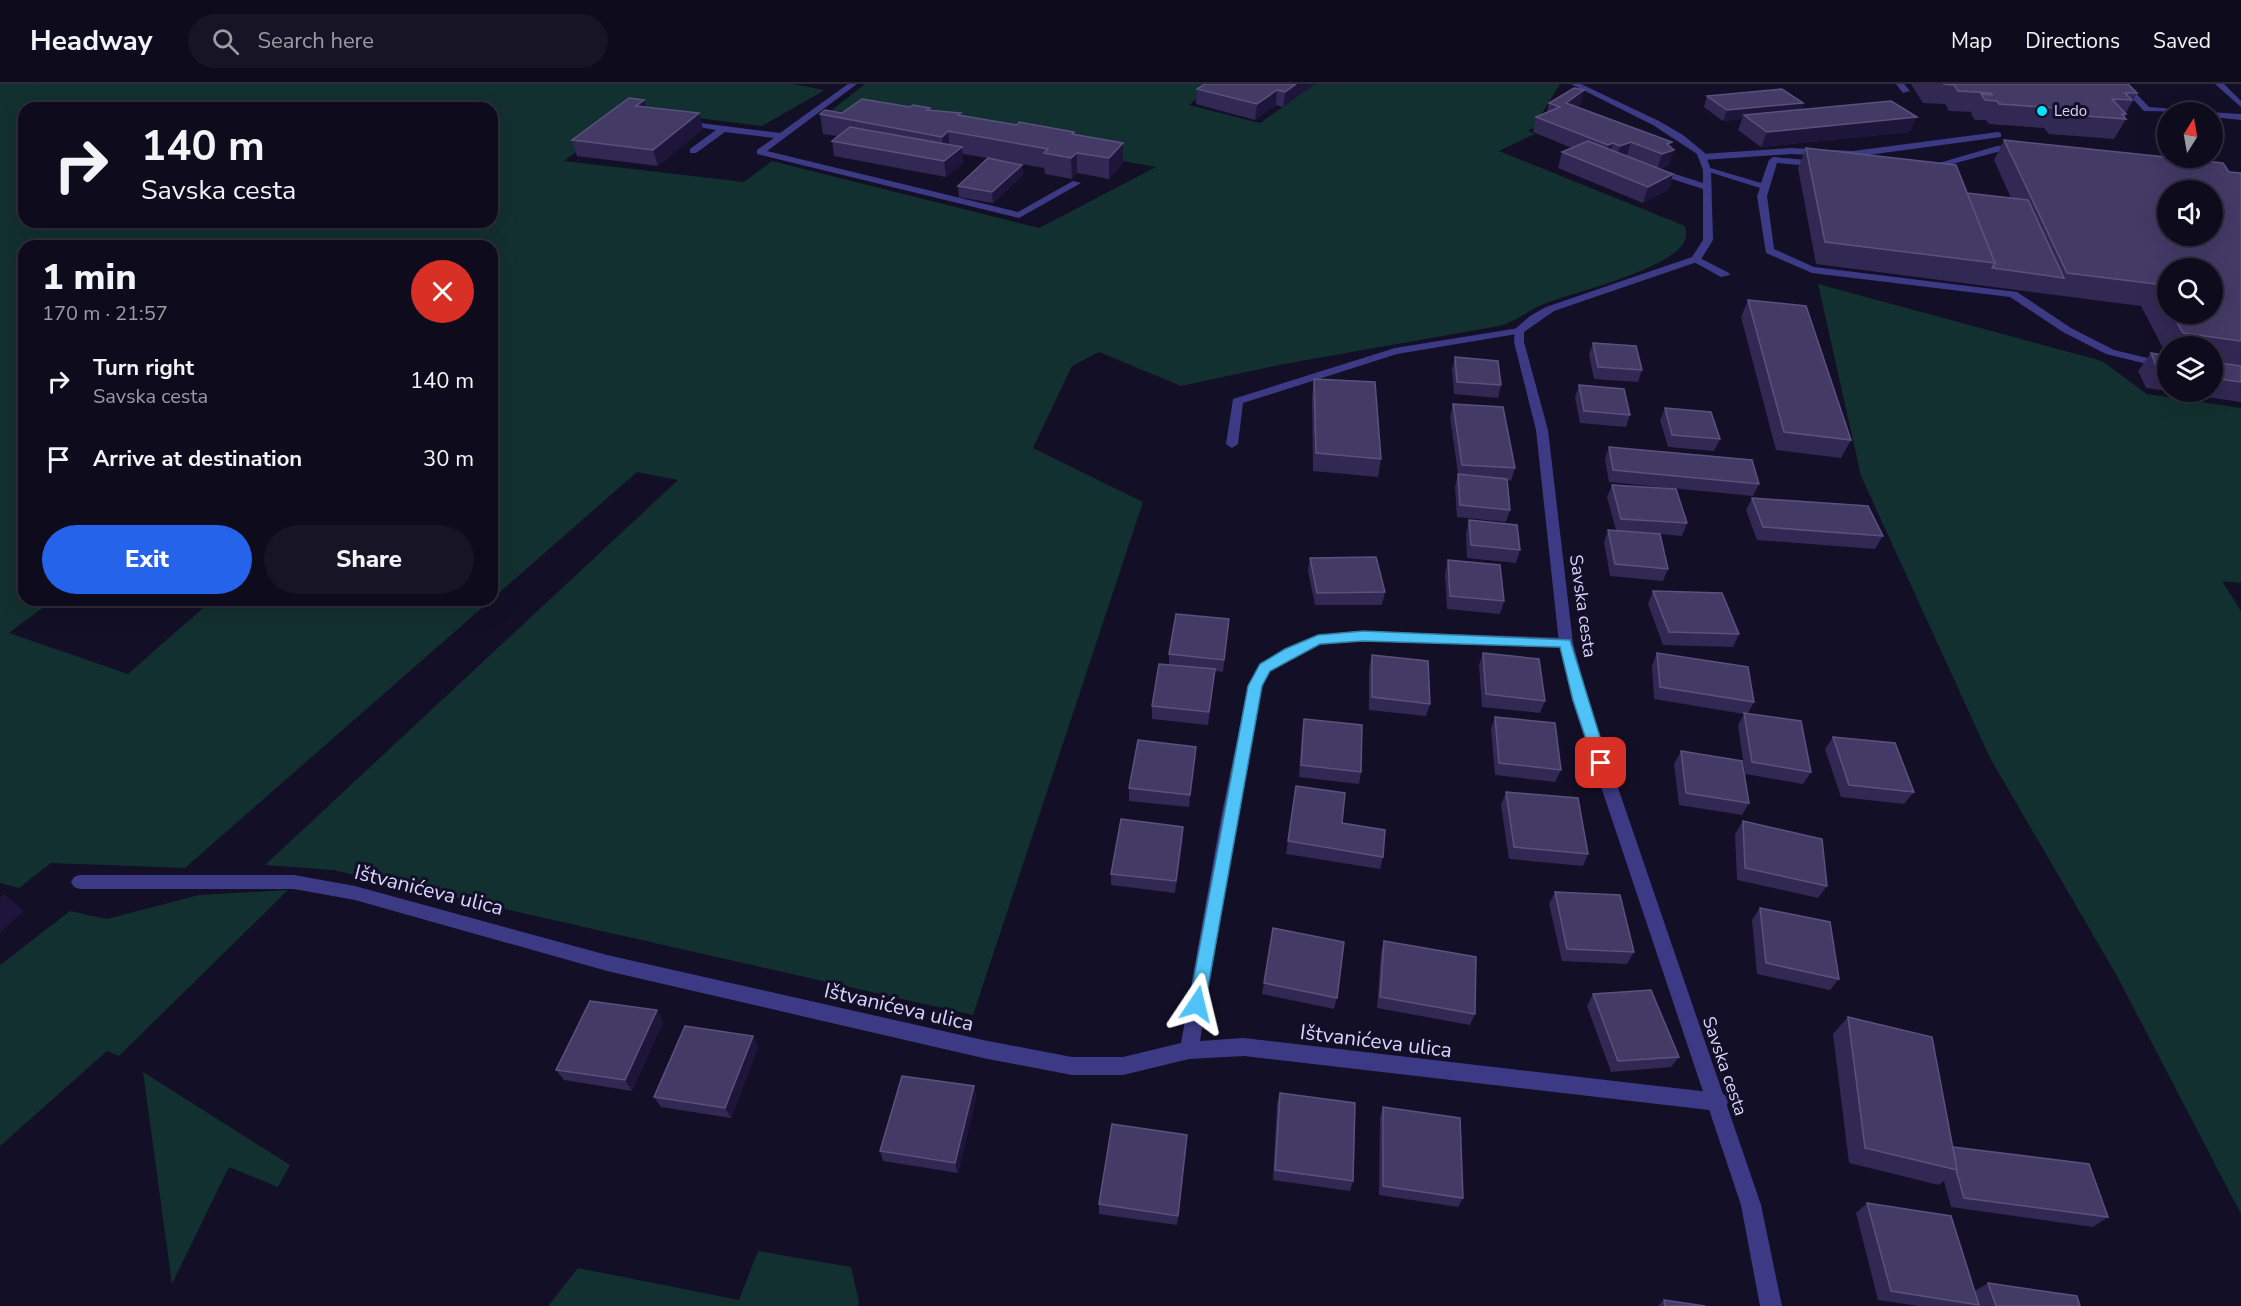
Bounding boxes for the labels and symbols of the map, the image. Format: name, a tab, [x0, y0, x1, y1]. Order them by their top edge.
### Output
place label: Ledo	[2054, 101, 2087, 121]
north arrow	[2157, 102, 2223, 168]
marker: Ledo	[2035, 104, 2049, 118]
street label: Savska cesta	[1564, 553, 1602, 659]
pin	[1575, 737, 1626, 788]
street label: Ištvanićeva ulica	[352, 858, 506, 922]
position arrow	[1165, 972, 1229, 1036]
street label: Ištvanićeva ulica	[821, 976, 977, 1038]
street label: Savska cesta	[1697, 1013, 1753, 1119]
street label: Ištvanićeva ulica	[1299, 1018, 1453, 1064]

